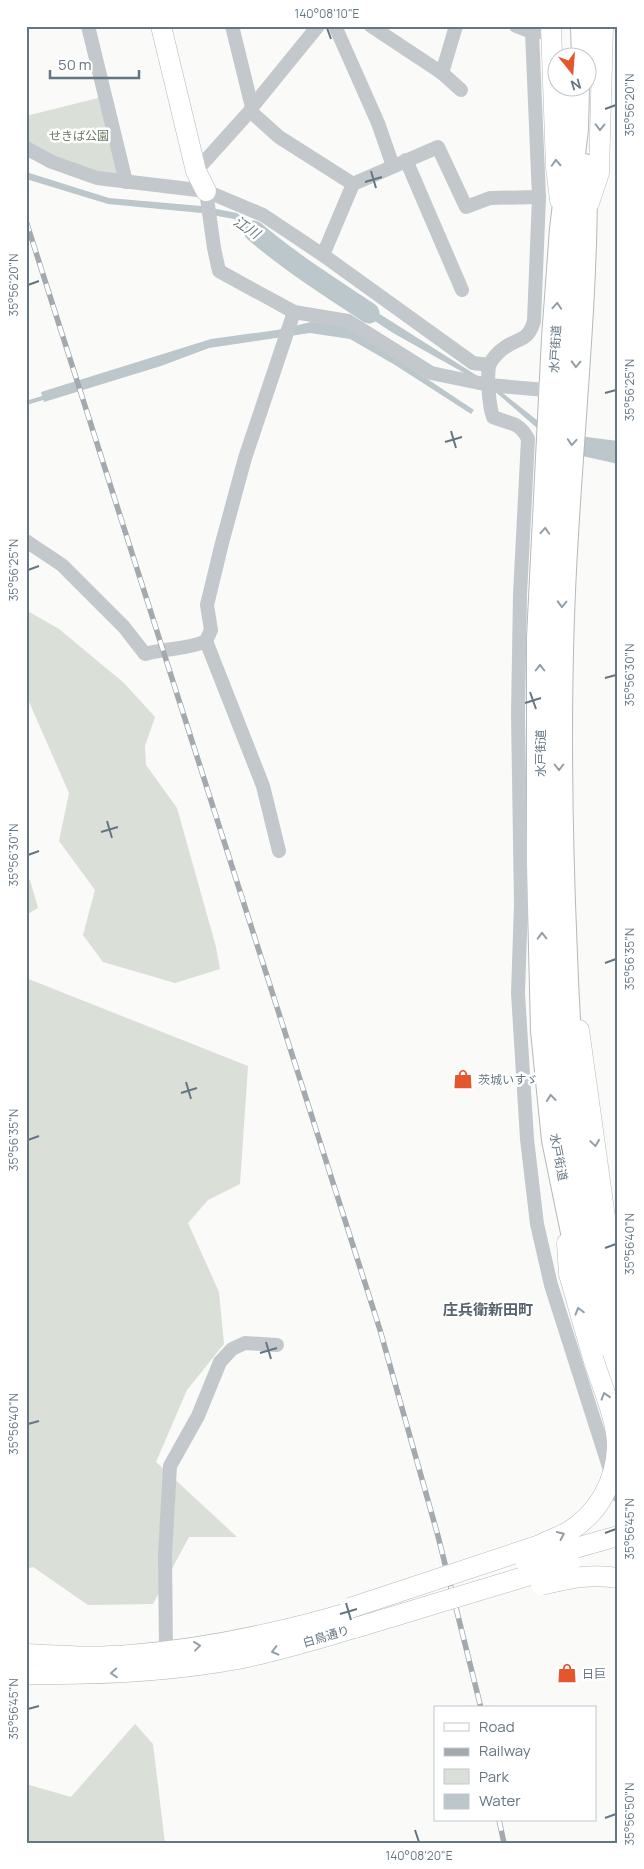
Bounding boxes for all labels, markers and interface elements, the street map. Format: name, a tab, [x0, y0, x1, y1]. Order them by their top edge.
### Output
text: 140°08'10"E	[295, 5, 360, 22]
scale bar	[50, 48, 139, 80]
north arrow	[546, 48, 596, 98]
text: 50 m	[58, 54, 92, 75]
text: N	[568, 74, 584, 95]
text: 35°56'20"N	[621, 74, 638, 136]
one-way arrow	[595, 124, 605, 132]
park label: せきば公園	[49, 127, 109, 144]
one-way arrow	[551, 159, 562, 167]
water label: 江川	[230, 211, 266, 244]
text: 35°56'20"N	[5, 254, 22, 316]
one-way arrow	[551, 302, 562, 310]
street label: 水戸街道	[545, 325, 565, 373]
text: 35°56'25"N	[621, 359, 638, 421]
one-way arrow	[571, 361, 582, 369]
one-way arrow	[566, 438, 577, 446]
one-way arrow	[539, 527, 550, 535]
text: 35°56'25"N	[5, 539, 22, 601]
one-way arrow	[556, 600, 567, 608]
text: 35°56'30"N	[621, 644, 638, 706]
one-way arrow	[535, 664, 545, 672]
street label: 水戸街道	[532, 729, 549, 777]
one-way arrow	[554, 763, 564, 771]
text: 35°56'30"N	[5, 824, 22, 886]
text: 35°56'35"N	[621, 928, 638, 990]
one-way arrow	[537, 931, 547, 939]
shop icon: 茨城いすゞ	[452, 1068, 474, 1090]
place label: 茨城いすゞ	[478, 1071, 538, 1088]
one-way arrow	[546, 1093, 557, 1101]
text: 35°56'35"N	[5, 1109, 22, 1171]
street label: 水戸街道	[546, 1132, 572, 1182]
one-way arrow	[589, 1139, 599, 1148]
text: 35°56'40"N	[621, 1213, 638, 1275]
district label: 庄兵衛新田町	[443, 1299, 533, 1320]
one-way arrow	[575, 1307, 585, 1316]
text: 35°56'40"N	[5, 1393, 22, 1455]
one-way arrow	[601, 1393, 611, 1401]
text: 35°56'45"N	[621, 1498, 638, 1560]
one-way arrow	[556, 1531, 565, 1541]
street label: 白鳥通り	[301, 1621, 351, 1651]
one-way arrow	[193, 1642, 201, 1652]
one-way arrow	[271, 1645, 279, 1655]
shop icon: 日巨	[556, 1662, 578, 1684]
place label: 日巨	[582, 1665, 606, 1682]
one-way arrow	[110, 1668, 118, 1679]
text: 35°56'45"N	[5, 1678, 22, 1740]
legend	[434, 1706, 596, 1822]
text: Road	[479, 1716, 515, 1737]
text: Railway	[479, 1740, 531, 1761]
text: Park	[479, 1766, 509, 1787]
text: 35°56'50"N	[621, 1782, 638, 1846]
text: Water	[479, 1790, 521, 1811]
text: 140°08'20"E	[385, 1847, 453, 1864]

